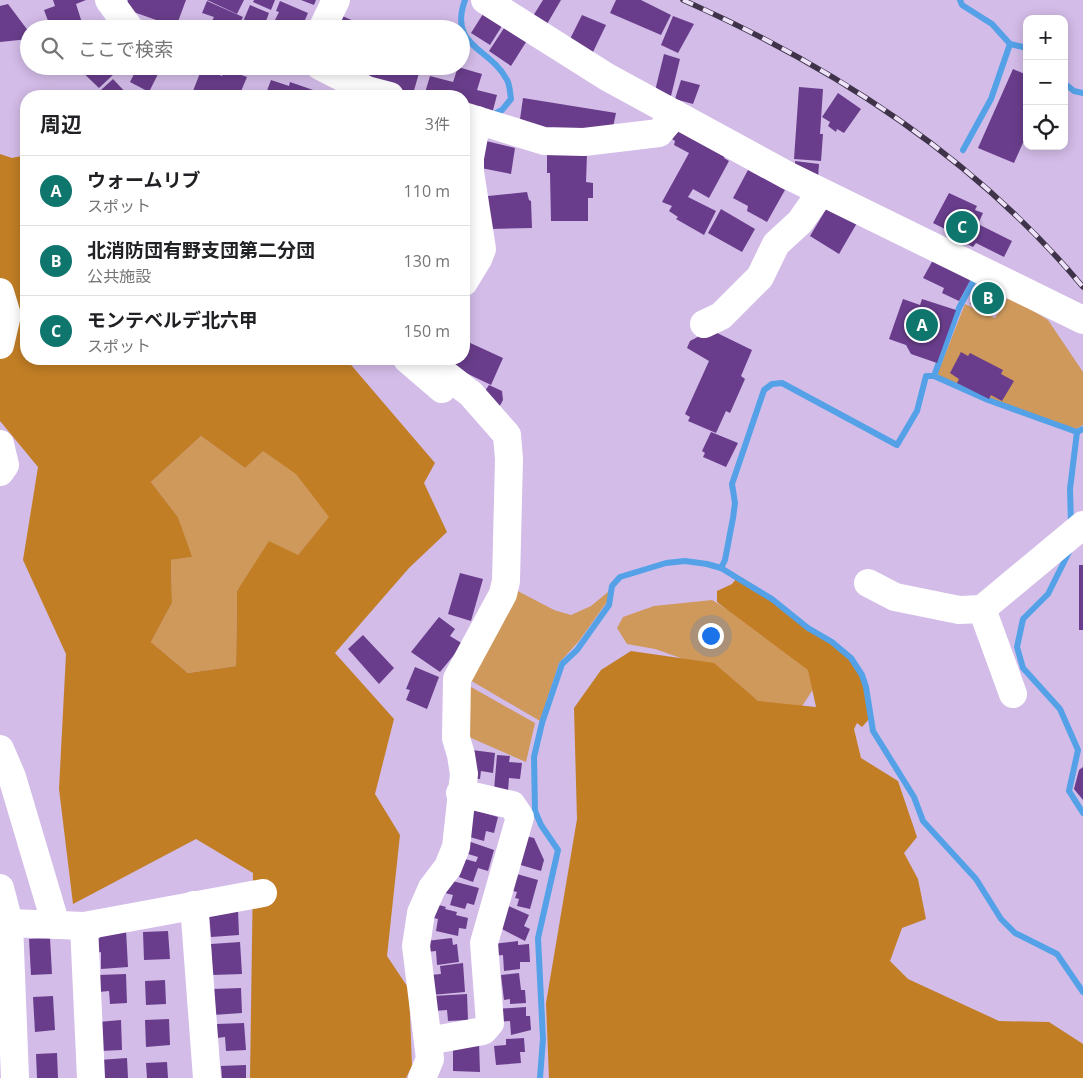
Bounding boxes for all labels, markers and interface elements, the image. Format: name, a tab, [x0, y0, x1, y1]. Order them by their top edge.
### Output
map controls	[1023, 15, 1068, 150]
button: +	[1023, 15, 1068, 60]
search box	[20, 20, 470, 75]
icon: search	[38, 34, 66, 62]
text: ここで検索	[78, 36, 173, 62]
button: −	[1023, 60, 1068, 105]
button: locate	[1023, 105, 1068, 150]
text: 周辺	[40, 110, 82, 138]
text: 3件	[425, 113, 450, 135]
text: ウォームリブ	[87, 167, 200, 193]
text: A	[50, 180, 62, 202]
text: 110 m	[404, 180, 450, 202]
text: スポット	[87, 195, 151, 217]
pin: C	[946, 208, 978, 246]
text: 北消防団有野支団第二分団	[87, 237, 315, 263]
text: B	[51, 250, 61, 272]
text: 130 m	[404, 250, 450, 272]
text: 公共施設	[87, 265, 151, 287]
pin: B	[972, 279, 1004, 317]
pin: A	[906, 306, 938, 344]
text: モンテベルデ北六甲	[87, 307, 258, 333]
text: C	[51, 320, 61, 342]
text: 150 m	[404, 320, 450, 342]
text: スポット	[87, 335, 151, 357]
your location	[698, 623, 724, 649]

